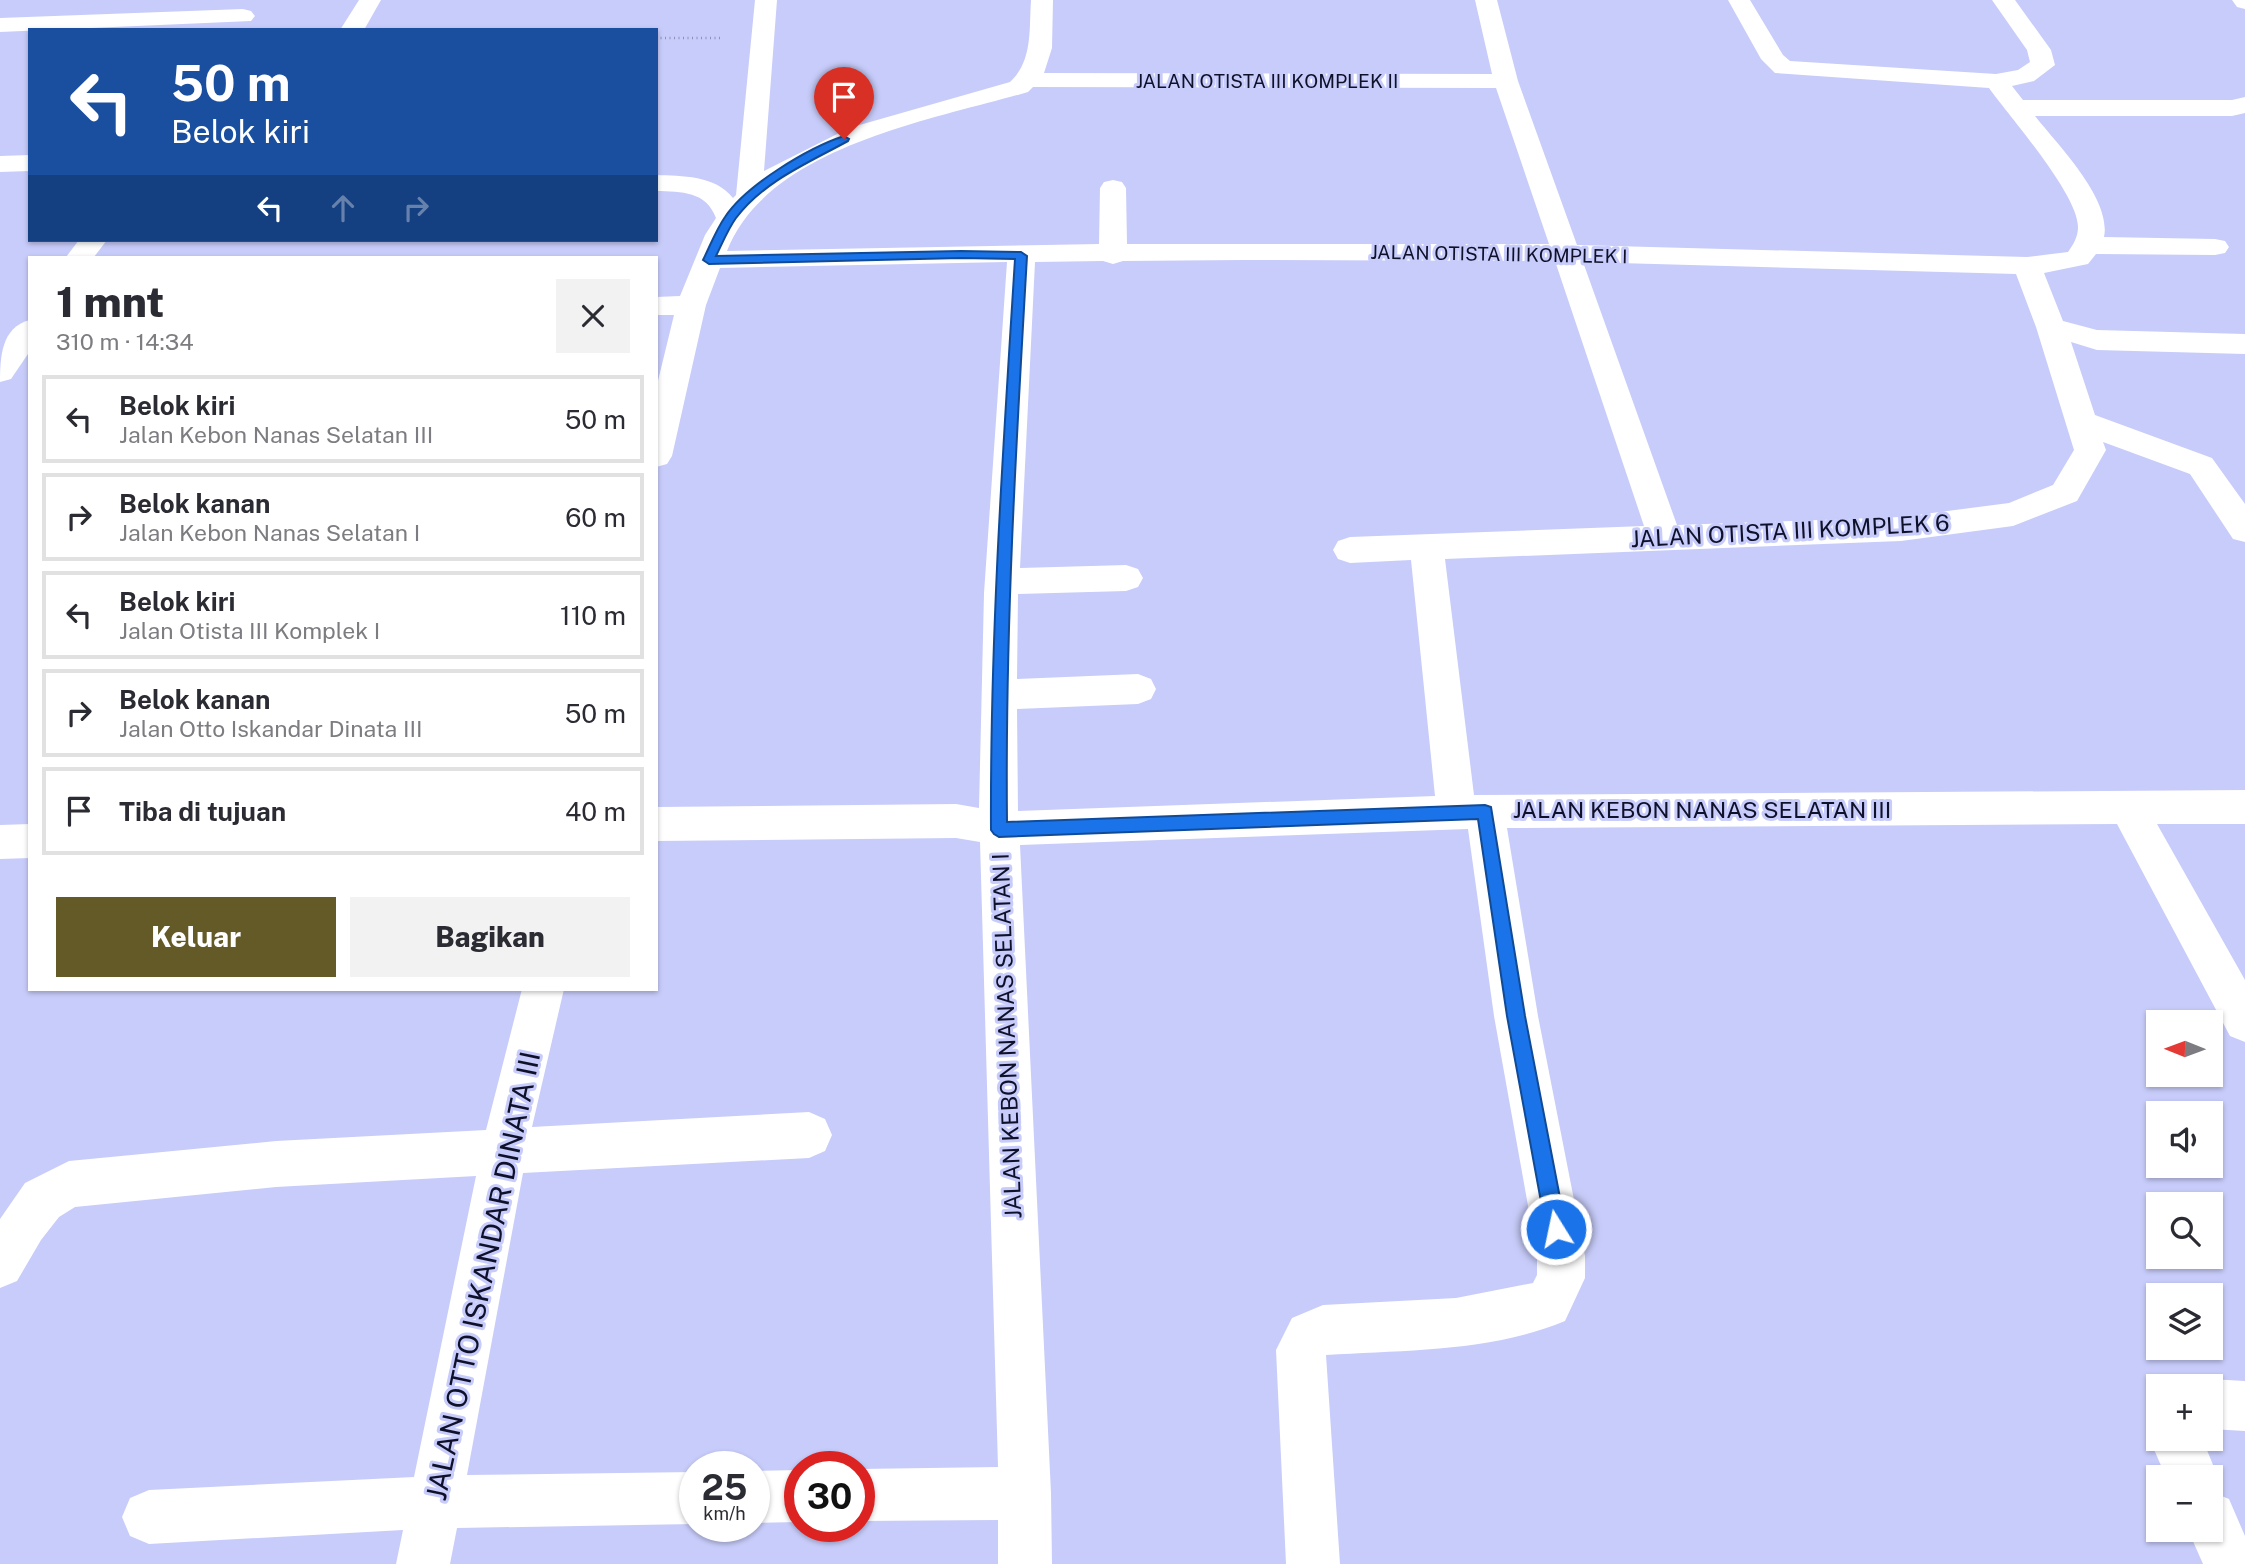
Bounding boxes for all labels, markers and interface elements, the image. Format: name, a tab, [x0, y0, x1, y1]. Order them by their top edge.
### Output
text: 50 m	[171, 54, 291, 112]
icon: left	[56, 56, 147, 147]
pin	[814, 67, 874, 139]
street label: JALAN OTISTA III KOMPLEK II	[1136, 70, 1398, 92]
icon: arrive	[825, 78, 863, 116]
text: Belok kiri	[171, 113, 310, 150]
icon: left	[251, 189, 289, 227]
icon: ahead	[324, 189, 362, 227]
icon: right	[397, 189, 435, 227]
street label: JALAN OTISTA III KOMPLEK I	[1370, 241, 1628, 267]
text: 1 mnt	[56, 277, 164, 326]
button: close	[556, 279, 630, 353]
text: 310 m · 14:34	[56, 328, 194, 355]
text: Belok kiri	[119, 390, 235, 421]
icon: left	[60, 400, 98, 438]
text: 50 m	[565, 404, 626, 435]
text: Jalan Kebon Nanas Selatan III	[119, 421, 433, 448]
text: Belok kanan	[119, 488, 270, 519]
icon: right	[60, 498, 98, 536]
text: 60 m	[565, 502, 626, 533]
street label: JALAN OTISTA III KOMPLEK 6	[1630, 509, 1950, 552]
text: Jalan Kebon Nanas Selatan I	[119, 519, 420, 546]
text: Belok kiri	[119, 586, 235, 617]
icon: left	[60, 596, 98, 634]
text: 110 m	[560, 600, 626, 631]
text: Jalan Otista III Komplek I	[119, 617, 380, 644]
text: Belok kanan	[119, 684, 270, 715]
icon: right	[60, 694, 98, 732]
text: 50 m	[565, 698, 626, 729]
text: Jalan Otto Iskandar Dinata III	[119, 715, 422, 742]
icon: arrive	[60, 792, 98, 830]
text: Tiba di tujuan	[119, 796, 286, 827]
text: 40 m	[565, 796, 626, 827]
street label: JALAN KEBON NANAS SELATAN III	[1513, 796, 1891, 823]
street label: JALAN KEBON NANAS SELATAN I	[987, 853, 1026, 1219]
button: Keluar	[56, 897, 336, 977]
button: Bagikan	[350, 897, 630, 977]
north arrow	[2146, 1010, 2222, 1087]
map controls	[2146, 1010, 2223, 1542]
street label: JALAN OTTO ISKANDAR DINATA III	[419, 1049, 546, 1503]
button: sound	[2146, 1101, 2223, 1178]
position arrow	[1519, 1192, 1593, 1266]
button: search	[2146, 1192, 2223, 1269]
button: layers	[2146, 1283, 2223, 1360]
button: +	[2146, 1374, 2223, 1451]
speed limit sign: 30	[784, 1451, 875, 1542]
button: −	[2146, 1465, 2223, 1542]
text: 25	[702, 1467, 747, 1508]
text: km/h	[703, 1503, 746, 1524]

